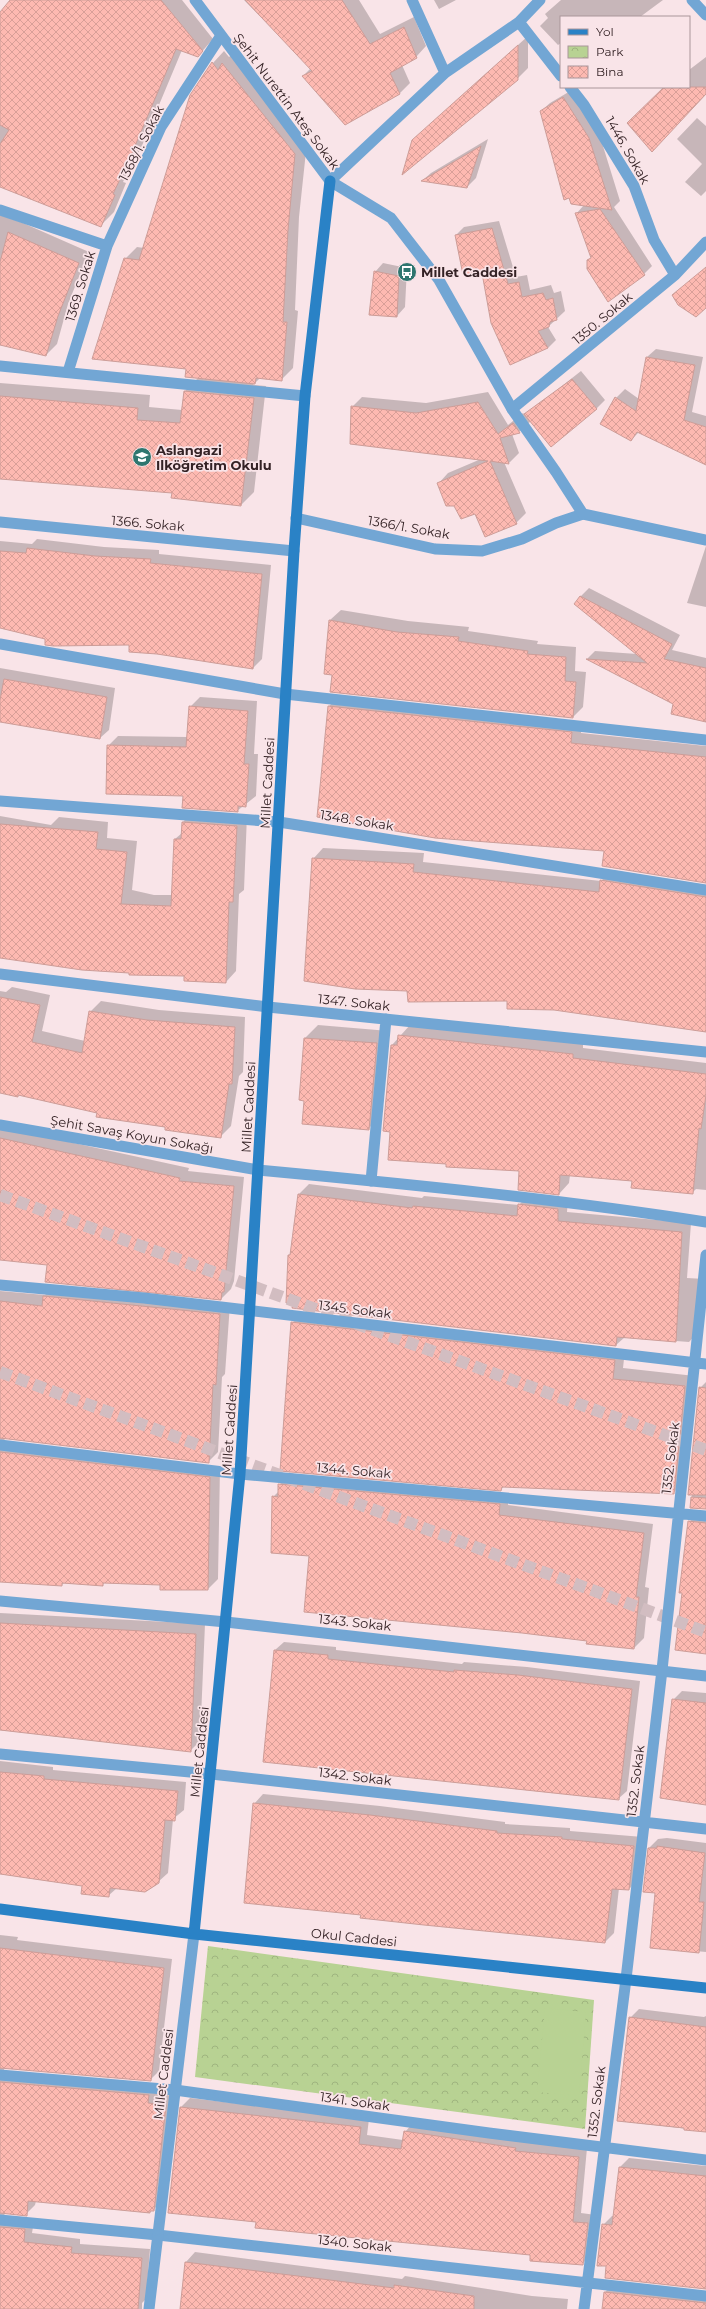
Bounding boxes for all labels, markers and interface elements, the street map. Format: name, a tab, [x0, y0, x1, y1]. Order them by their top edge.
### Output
legend	[560, 16, 690, 88]
text: Yol	[596, 24, 614, 39]
street label: Şehit Nurettin Ateş Sokak	[231, 30, 344, 172]
text: Park	[596, 44, 624, 59]
text: Bina	[596, 64, 623, 79]
street label: 1368/1. Sokak	[115, 102, 167, 184]
street label: 1446. Sokak	[602, 113, 654, 187]
street label: 1369. Sokak	[62, 248, 98, 323]
bus stop icon: Millet Caddesi	[396, 261, 418, 283]
place label: Millet Caddesi	[421, 264, 517, 280]
street label: 1350. Sokak	[569, 288, 635, 348]
place label: Aslangazi Ilköğretim Okulu	[155, 442, 272, 473]
school or university icon: Aslangazi Ilköğretim Okulu	[131, 446, 153, 468]
street label: 1366. Sokak	[111, 512, 185, 534]
street label: 1366/1. Sokak	[367, 512, 451, 542]
street label: Millet Caddesi	[257, 737, 277, 829]
street label: 1348. Sokak	[319, 806, 395, 834]
street label: 1347. Sokak	[317, 990, 391, 1014]
street label: Millet Caddesi	[238, 1061, 258, 1153]
street label: Şehit Savaş Koyun Sokağı	[49, 1112, 215, 1156]
street label: 1345. Sokak	[318, 1297, 393, 1321]
street label: Millet Caddesi	[218, 1384, 240, 1476]
street label: 1352. Sokak	[658, 1421, 682, 1495]
street label: 1344. Sokak	[316, 1459, 392, 1481]
street label: 1343. Sokak	[318, 1610, 392, 1634]
street label: Millet Caddesi	[186, 1706, 212, 1798]
street label: 1352. Sokak	[623, 1744, 647, 1818]
street label: 1342. Sokak	[318, 1764, 393, 1788]
street label: Okul Caddesi	[310, 1925, 398, 1949]
street label: Millet Caddesi	[149, 2028, 177, 2120]
street label: 1352. Sokak	[584, 2065, 608, 2139]
street label: 1341. Sokak	[319, 2088, 391, 2114]
street label: 1340. Sokak	[317, 2231, 393, 2255]

